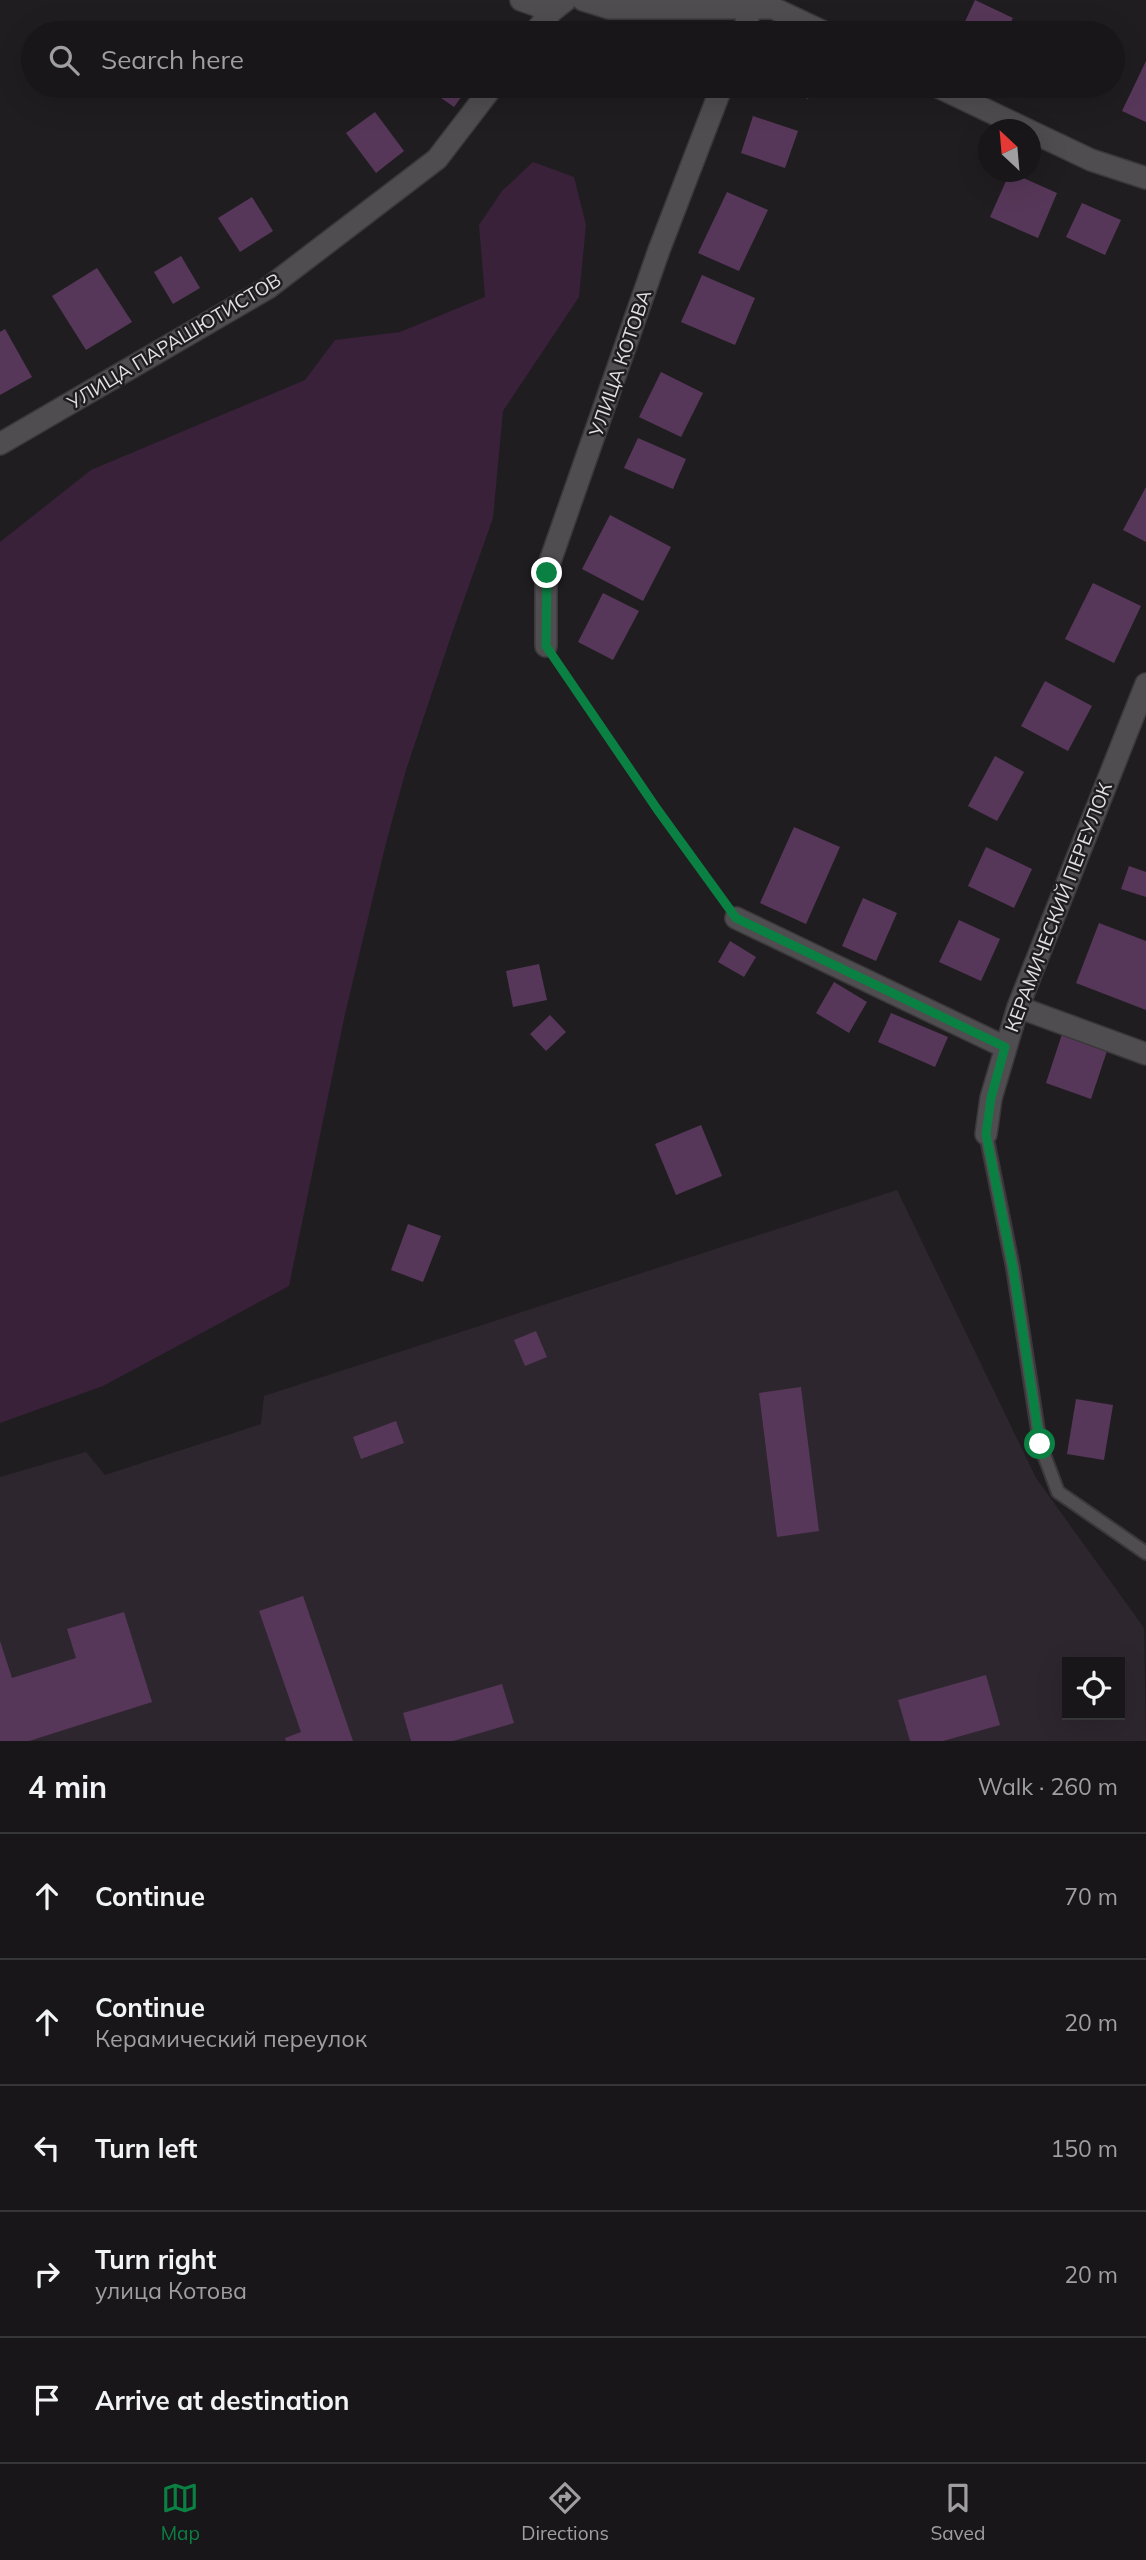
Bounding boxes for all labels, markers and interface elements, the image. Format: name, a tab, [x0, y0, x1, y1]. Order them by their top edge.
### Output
search box	[21, 21, 1125, 98]
icon: search	[45, 41, 83, 79]
text: Search here	[101, 43, 244, 76]
north arrow	[978, 119, 1041, 182]
street label: УЛИЦА ПАРАШЮТИСТОВ	[62, 268, 285, 415]
street label: УЛИЦА КОТОВА	[583, 286, 656, 441]
route end	[531, 557, 562, 588]
street label: КЕРАМИЧЕСКИЙ ПЕРЕУЛОК	[999, 778, 1117, 1035]
route start	[1024, 1428, 1055, 1459]
map controls	[1062, 1657, 1125, 1720]
button: locate	[1062, 1657, 1125, 1720]
text: 4 min	[28, 1768, 107, 1806]
text: Walk · 260 m	[978, 1772, 1118, 1801]
icon: ahead	[28, 1877, 66, 1915]
text: Continue	[95, 1880, 205, 1913]
text: 70 m	[1064, 1882, 1118, 1911]
text: Continue	[95, 1991, 205, 2024]
icon: ahead	[28, 2003, 66, 2041]
text: 20 m	[1064, 2008, 1118, 2037]
text: Керамический переулок	[95, 2024, 367, 2053]
icon: left	[28, 2129, 66, 2167]
text: Turn left	[95, 2132, 197, 2165]
text: 150 m	[1050, 2134, 1118, 2163]
text: Turn right	[95, 2243, 216, 2276]
icon: right	[28, 2255, 66, 2293]
text: 20 m	[1064, 2260, 1118, 2289]
text: улица Котова	[95, 2276, 247, 2305]
icon: arrive	[28, 2381, 66, 2419]
text: Arrive at destination	[95, 2384, 350, 2417]
tab: Map	[161, 2479, 200, 2545]
tab: Directions	[521, 2479, 609, 2545]
tab: Saved	[930, 2479, 985, 2545]

